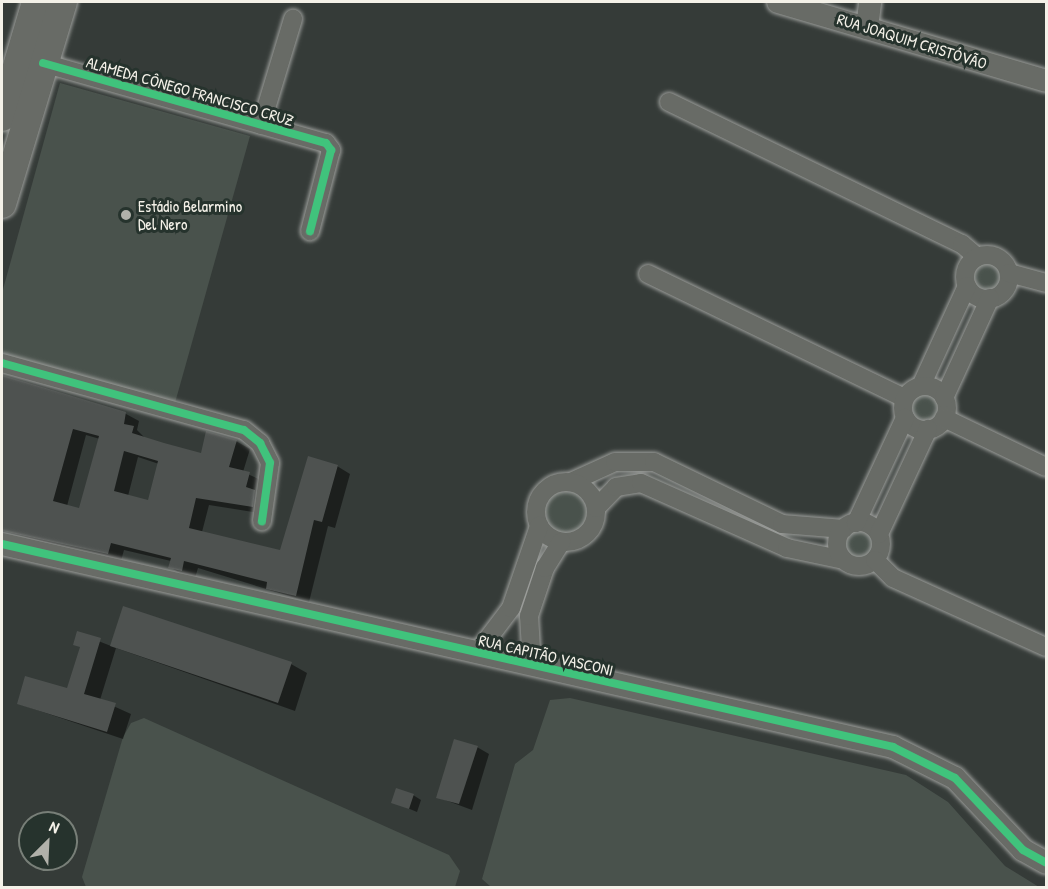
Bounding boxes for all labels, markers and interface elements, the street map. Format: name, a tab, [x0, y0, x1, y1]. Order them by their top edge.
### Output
street label: RUA JOAQUIM CRISTÓVÃO	[835, 9, 989, 73]
street label: ALAMEDA CÔNEGO FRANCISCO CRUZ	[84, 52, 296, 130]
place label: Estádio Belarmino Del Nero	[138, 196, 242, 234]
marker: Estádio Belarmino Del Nero	[119, 208, 133, 222]
street label: RUA CAPITÃO VASCONI	[477, 630, 615, 680]
north arrow	[18, 811, 78, 871]
text: N	[46, 815, 63, 838]

